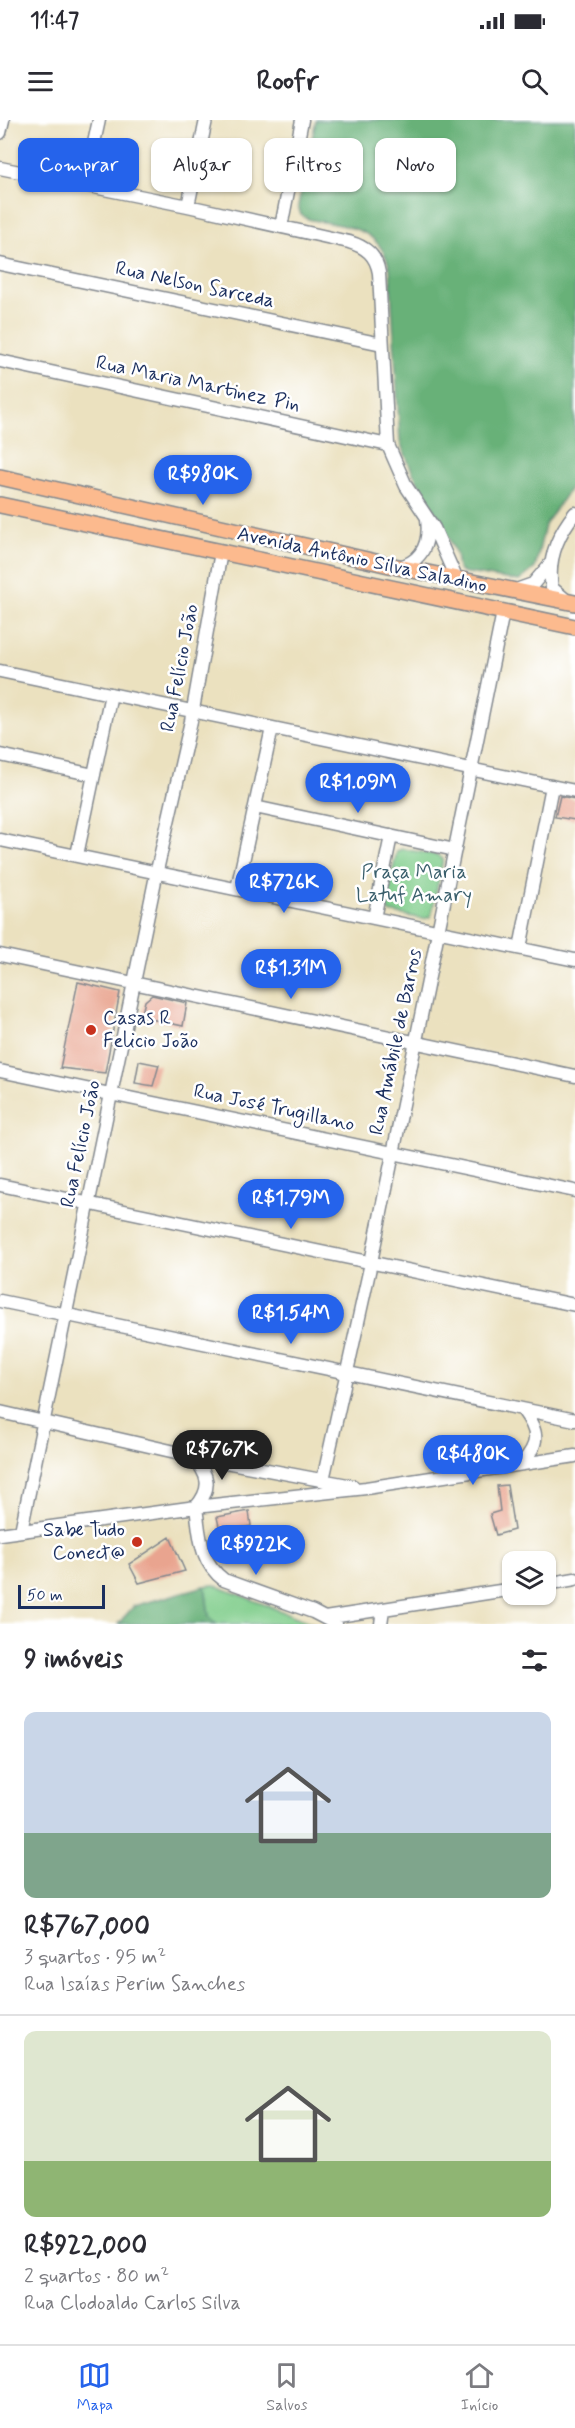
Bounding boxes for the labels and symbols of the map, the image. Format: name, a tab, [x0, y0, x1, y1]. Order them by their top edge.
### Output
street label: Rua Nelson Sarceda	[113, 255, 277, 315]
street label: Rua Maria Martinez Pin	[93, 349, 303, 419]
pin: R$980K	[154, 455, 252, 506]
street label: Avenida Antônio Silva Saladino	[235, 520, 489, 600]
street label: Rua Felício João	[154, 602, 206, 734]
pin: R$1.09M	[303, 763, 413, 814]
park label: Praça Maria Latuf Amary	[356, 859, 472, 909]
pin: R$726K	[235, 863, 333, 914]
street label: Rua Amábile de Barros	[363, 946, 429, 1138]
pin: R$1.31M	[236, 949, 346, 1000]
place label: Casas R Felicio João	[103, 1005, 198, 1055]
marker: Casas R Felicio João	[84, 1023, 98, 1037]
street label: Rua Felício João	[54, 1078, 108, 1210]
street label: Rua José Trugillano	[191, 1078, 357, 1139]
pin: R$1.79M	[236, 1179, 346, 1230]
pin: R$1.54M	[236, 1294, 346, 1345]
pin: R$767K	[173, 1430, 271, 1481]
pin: R$480K	[424, 1435, 522, 1486]
place label: Sabe Tudo Conect@	[43, 1517, 125, 1567]
pin: R$922K	[207, 1525, 305, 1576]
marker: Sabe Tudo Conect@	[130, 1535, 144, 1549]
scale bar	[18, 1582, 105, 1610]

